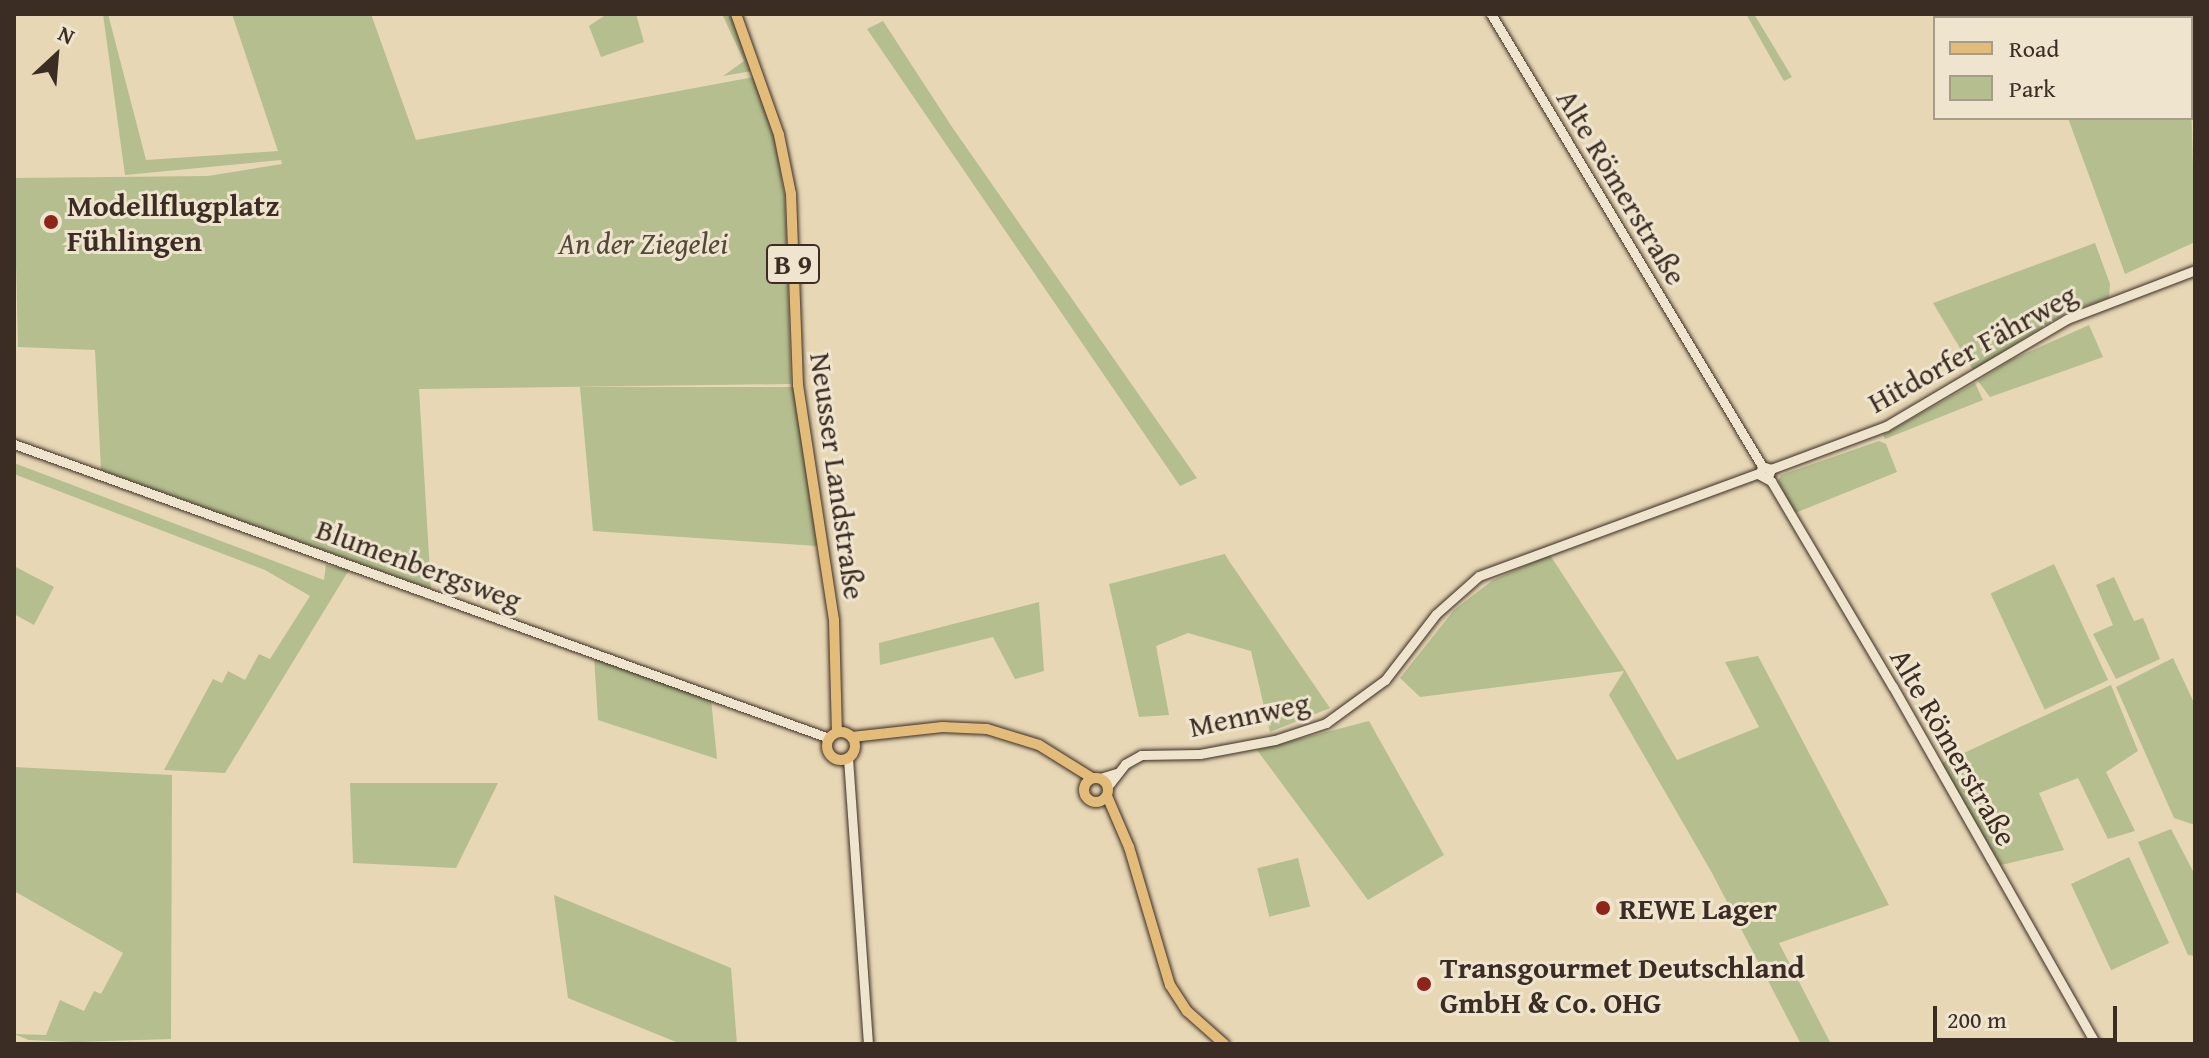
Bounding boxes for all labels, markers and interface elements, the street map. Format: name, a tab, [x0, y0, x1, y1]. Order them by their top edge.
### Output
north arrow	[16, 16, 96, 96]
legend	[1933, 16, 2193, 120]
text: N	[53, 17, 80, 52]
text: Road	[2009, 31, 2059, 66]
text: Park	[2009, 71, 2055, 106]
street label: Alte Römerstraße	[1549, 83, 1695, 291]
place label: Modellflugplatz Fühlingen	[67, 187, 280, 258]
marker: Modellflugplatz Fühlingen	[42, 213, 60, 231]
park label: An der Ziegelei	[558, 225, 728, 261]
road number: B 9	[765, 240, 821, 288]
street label: Hitdorfer Fährweg	[1861, 276, 2083, 420]
street label: Neusser Landstraße	[803, 350, 873, 602]
street label: Blumenbergsweg	[312, 510, 526, 618]
street label: Alte Römerstraße	[1883, 642, 2025, 852]
street label: Mennweg	[1186, 684, 1312, 744]
place label: REWE Lager	[1619, 890, 1777, 926]
marker: REWE Lager	[1594, 899, 1612, 917]
place label: Transgourmet Deutschland GmbH & Co. OHG	[1440, 949, 1805, 1020]
marker: Transgourmet Deutschland GmbH & Co. OHG	[1415, 975, 1433, 993]
scale bar	[1937, 990, 2121, 1040]
text: 200 m	[1947, 1002, 2007, 1037]

